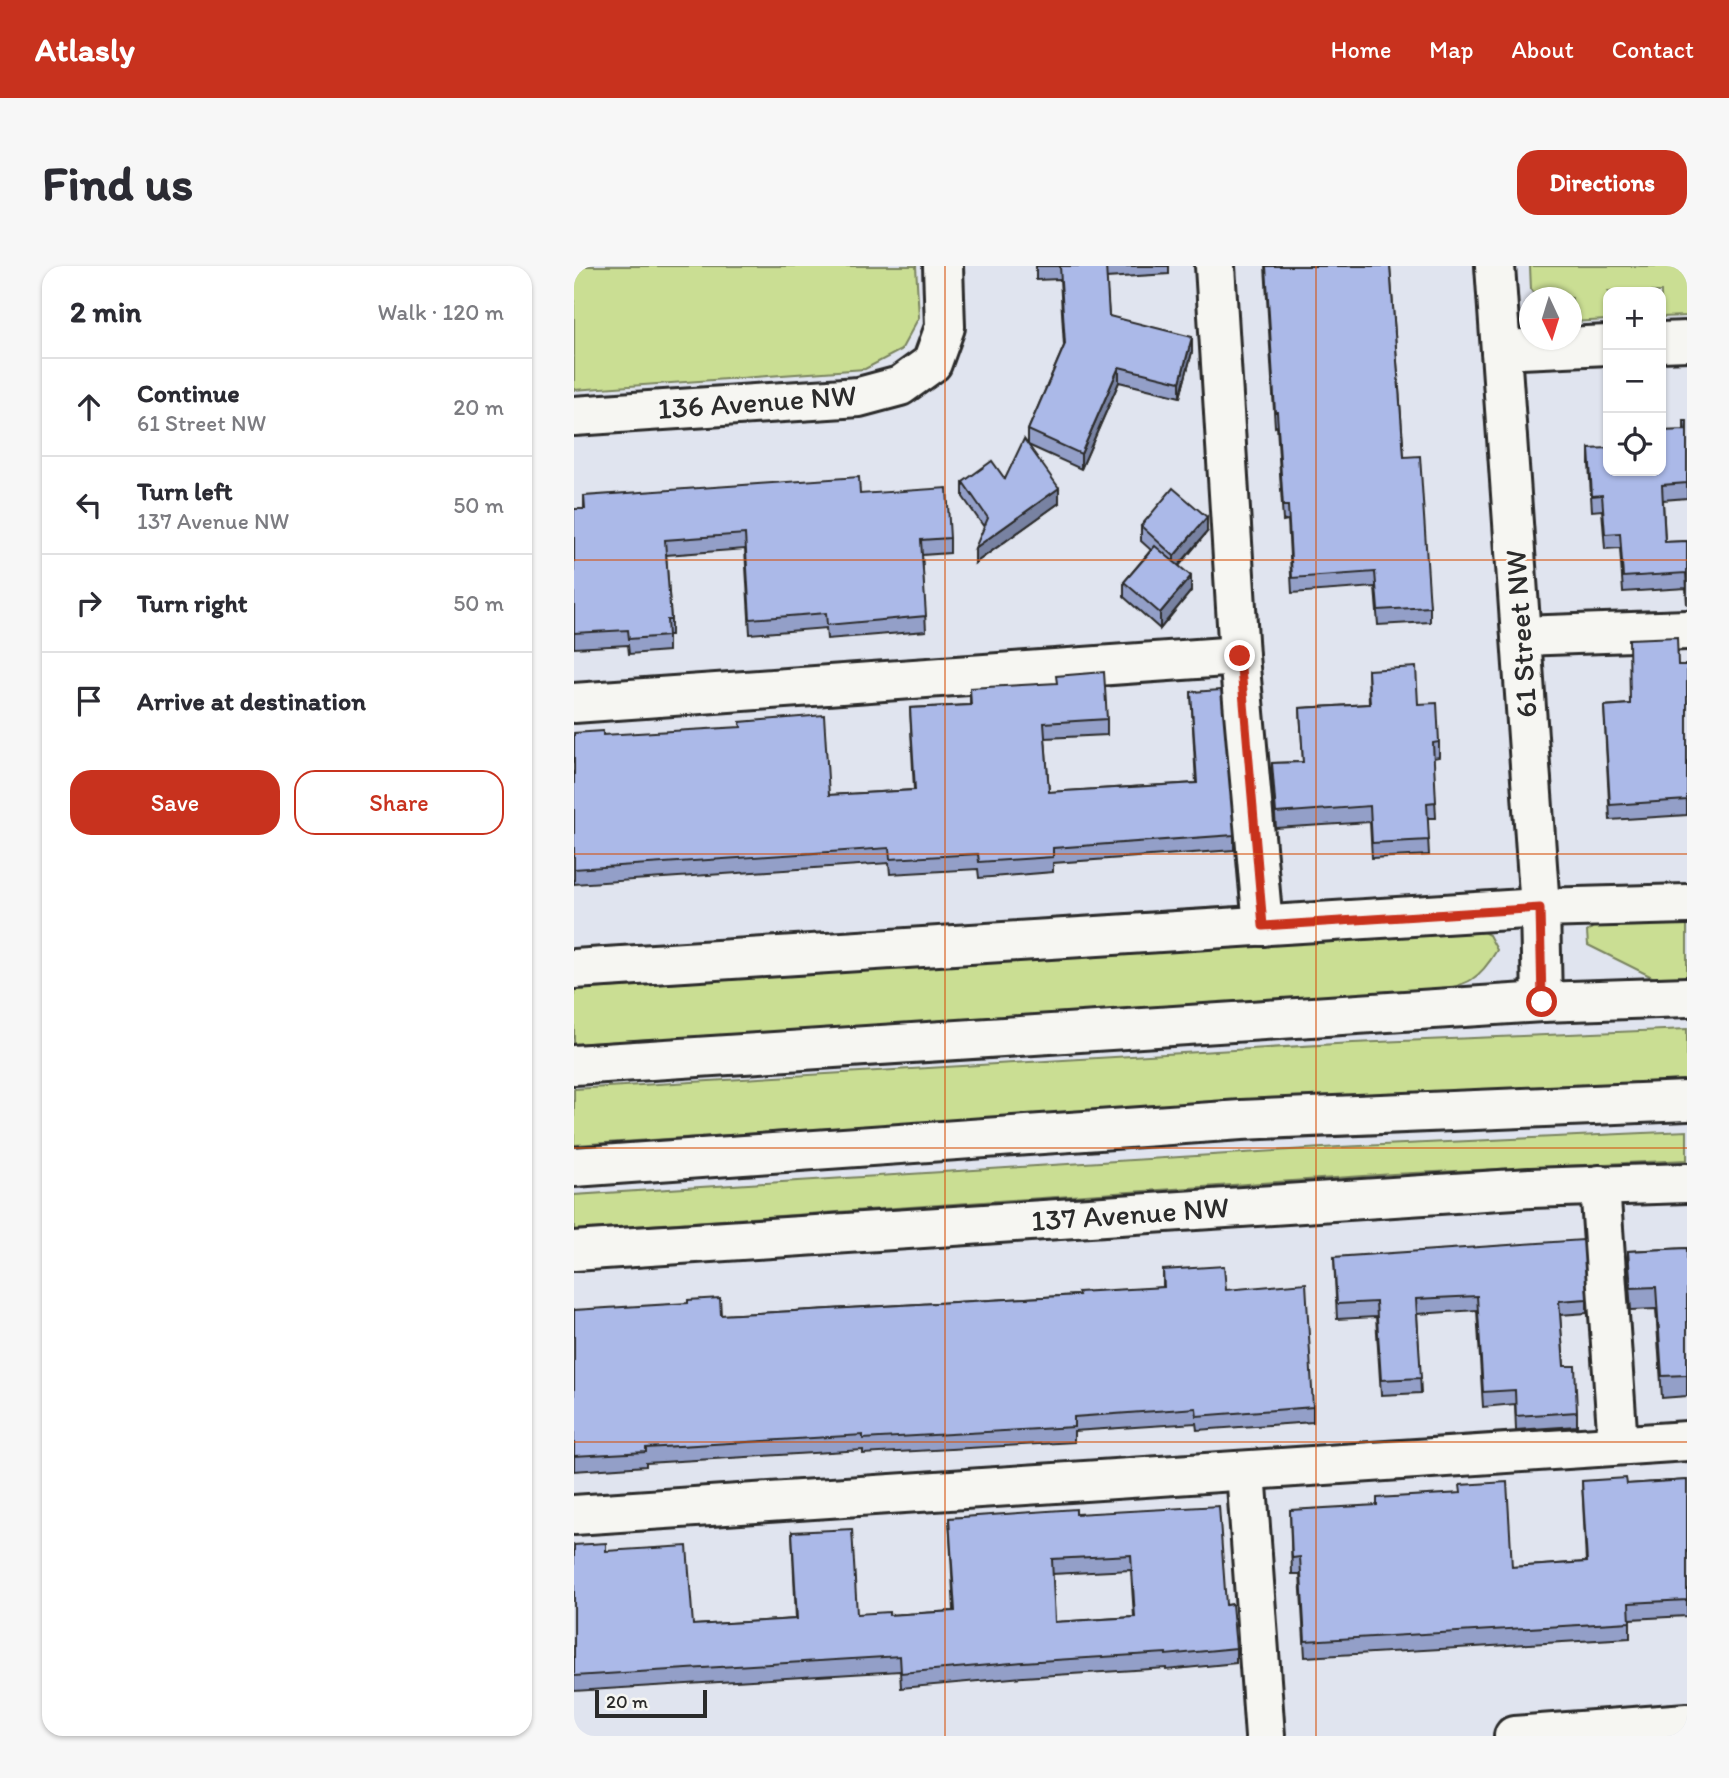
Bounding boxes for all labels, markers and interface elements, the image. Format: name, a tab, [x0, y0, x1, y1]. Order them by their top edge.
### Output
text: Atlasly	[35, 30, 135, 69]
text: Home	[1331, 35, 1391, 64]
text: Map	[1429, 35, 1473, 64]
text: About	[1511, 35, 1574, 64]
text: Contact	[1612, 35, 1694, 64]
button: Directions	[1517, 150, 1687, 215]
text: Find us	[42, 153, 193, 212]
north arrow	[1519, 287, 1582, 350]
map controls	[1603, 287, 1666, 476]
button: +	[1603, 287, 1666, 350]
text: 2 min	[70, 293, 141, 330]
text: Walk · 120 m	[378, 298, 504, 326]
button: −	[1603, 350, 1666, 413]
street label: 136 Avenue NW	[656, 376, 858, 427]
text: Continue	[137, 377, 240, 409]
icon: ahead	[70, 388, 108, 426]
text: 20 m	[453, 393, 504, 421]
text: 61 Street NW	[137, 409, 266, 437]
button: locate	[1603, 413, 1666, 476]
text: Turn left	[137, 475, 233, 507]
icon: left	[70, 486, 108, 524]
text: 50 m	[453, 491, 504, 519]
text: 137 Avenue NW	[137, 507, 289, 535]
street label: 61 Street NW	[1496, 549, 1545, 719]
icon: right	[70, 584, 108, 622]
text: Turn right	[137, 587, 248, 619]
text: 50 m	[453, 589, 504, 617]
route end	[1224, 640, 1255, 671]
icon: arrive	[70, 682, 108, 720]
text: Arrive at destination	[137, 685, 366, 717]
button: Save	[70, 770, 280, 835]
button: Share	[294, 770, 504, 835]
route start	[1526, 986, 1557, 1017]
street label: 137 Avenue NW	[1030, 1188, 1230, 1239]
scale bar	[595, 1687, 707, 1719]
text: 20 m	[606, 1690, 648, 1713]

